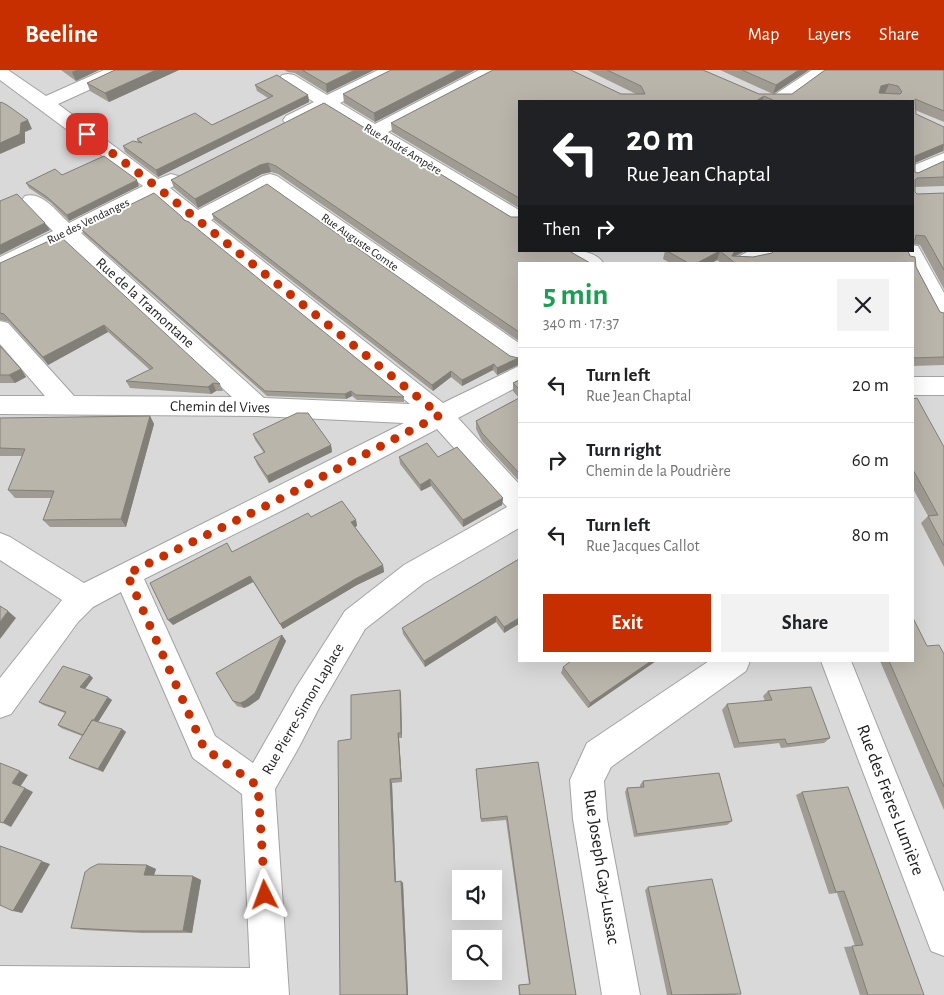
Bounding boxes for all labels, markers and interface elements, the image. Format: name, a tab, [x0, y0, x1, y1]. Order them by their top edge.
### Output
text: Beeline	[25, 23, 98, 47]
text: Map	[748, 26, 779, 44]
text: Layers	[807, 26, 851, 44]
text: Share	[879, 26, 919, 44]
pin	[66, 113, 108, 155]
icon: arrive	[73, 120, 101, 148]
icon: left	[543, 120, 608, 185]
street label: Rue André Ampère	[362, 121, 444, 177]
text: 20 m	[626, 122, 694, 157]
text: Rue Jean Chaptal	[626, 163, 771, 185]
street label: Rue des Vendanges	[45, 196, 131, 246]
street label: Rue Auguste Comte	[319, 211, 401, 273]
icon: right	[591, 215, 619, 243]
text: Then	[543, 220, 581, 239]
street label: Rue de la Tramontane	[93, 255, 197, 351]
button: close	[837, 279, 889, 331]
text: 5 min	[543, 280, 608, 310]
text: 340 m · 17:37	[543, 315, 619, 331]
text: Turn left	[586, 366, 650, 385]
icon: left	[543, 371, 571, 399]
text: 20 m	[852, 376, 889, 395]
text: Rue Jean Chaptal	[586, 388, 692, 404]
street label: Chemin del Vives	[170, 399, 270, 415]
text: Turn right	[586, 441, 661, 460]
icon: right	[543, 446, 571, 474]
text: 60 m	[852, 451, 889, 470]
text: Chemin de la Poudrière	[586, 463, 731, 479]
text: Turn left	[586, 516, 650, 535]
icon: left	[543, 521, 571, 549]
text: 80 m	[852, 526, 889, 545]
text: Rue Jacques Callot	[586, 538, 700, 554]
button: Exit	[543, 594, 711, 652]
button: Share	[721, 594, 889, 652]
street label: Rue Pierre-Simon Laplace	[259, 641, 347, 777]
street label: Rue des Frères Lumière	[853, 722, 927, 878]
street label: Rue Joseph Gay-Lussac	[580, 788, 622, 946]
position arrow	[238, 868, 290, 920]
map controls	[452, 870, 502, 980]
button: sound	[452, 870, 502, 920]
button: search	[452, 930, 502, 980]

